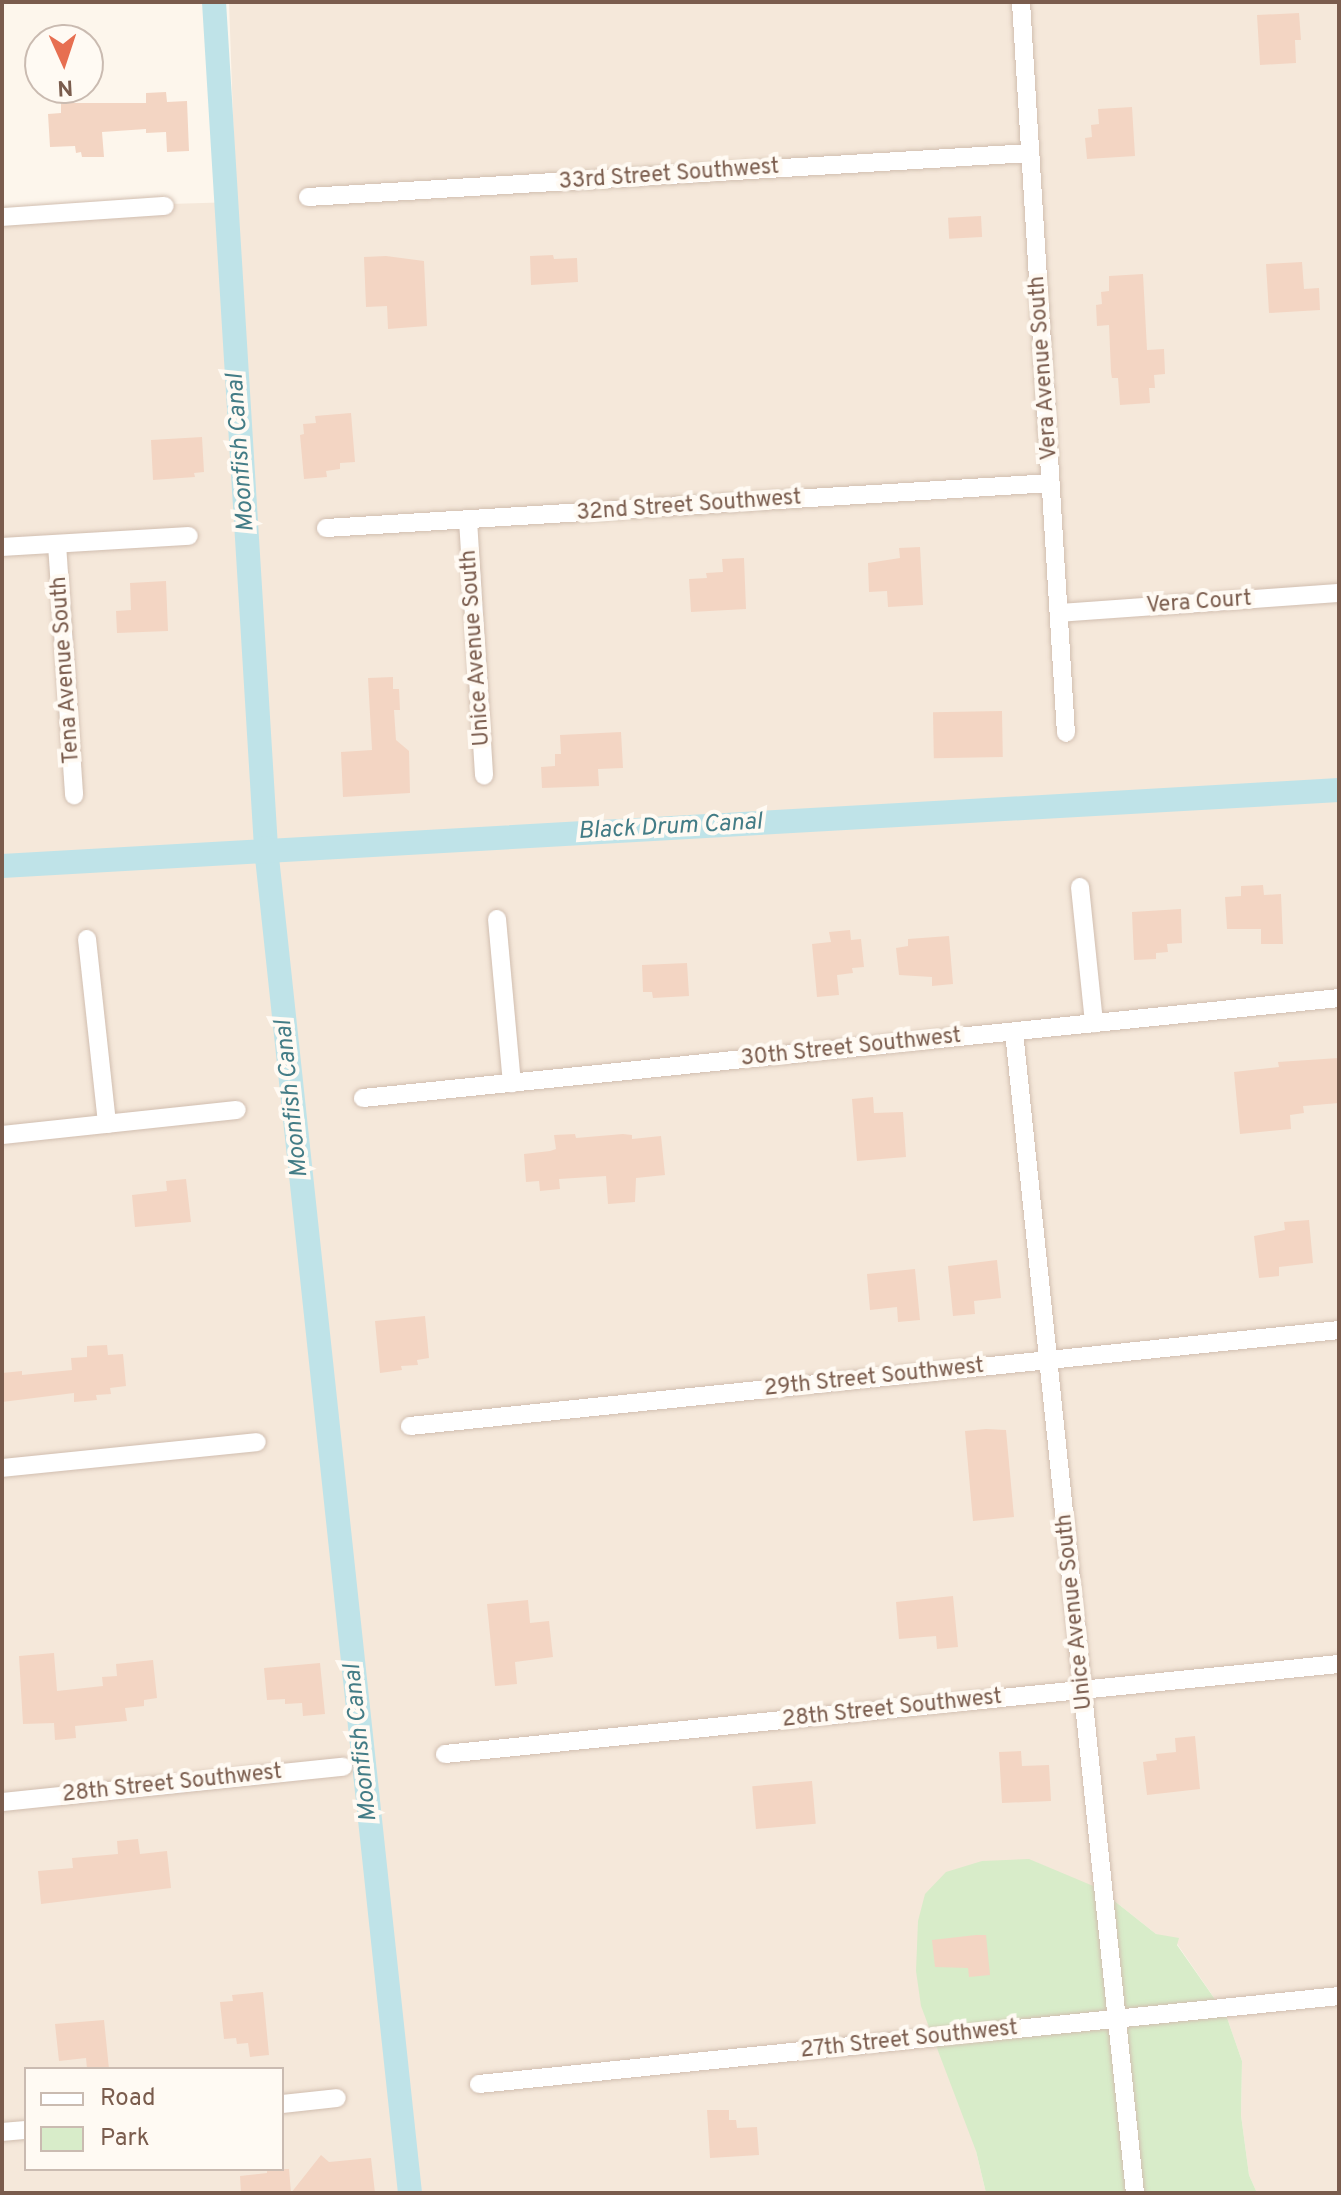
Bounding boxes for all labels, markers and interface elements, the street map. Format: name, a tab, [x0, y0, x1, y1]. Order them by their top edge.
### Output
north arrow	[24, 24, 104, 104]
text: N	[57, 73, 74, 100]
street label: 33rd Street Southwest	[558, 154, 780, 196]
street label: Vera Avenue South	[1024, 275, 1064, 461]
water label: Moonfish Canal	[222, 373, 262, 533]
street label: 32nd Street Southwest	[576, 485, 802, 527]
street label: Unice Avenue South	[456, 548, 496, 748]
street label: Tena Avenue South	[46, 575, 86, 765]
street label: Vera Court	[1145, 586, 1253, 620]
water label: Black Drum Canal	[577, 809, 763, 847]
water label: Moonfish Canal	[270, 1019, 316, 1179]
street label: 30th Street Southwest	[740, 1023, 962, 1073]
street label: 29th Street Southwest	[763, 1353, 985, 1403]
street label: Unice Avenue South	[1052, 1512, 1098, 1712]
water label: Moonfish Canal	[339, 1663, 385, 1823]
street label: 28th Street Southwest	[781, 1684, 1003, 1734]
street label: 28th Street Southwest	[61, 1759, 283, 1809]
street label: 27th Street Southwest	[799, 2015, 1019, 2065]
legend	[24, 2067, 284, 2171]
text: Road	[100, 2084, 156, 2114]
text: Park	[100, 2124, 150, 2154]

